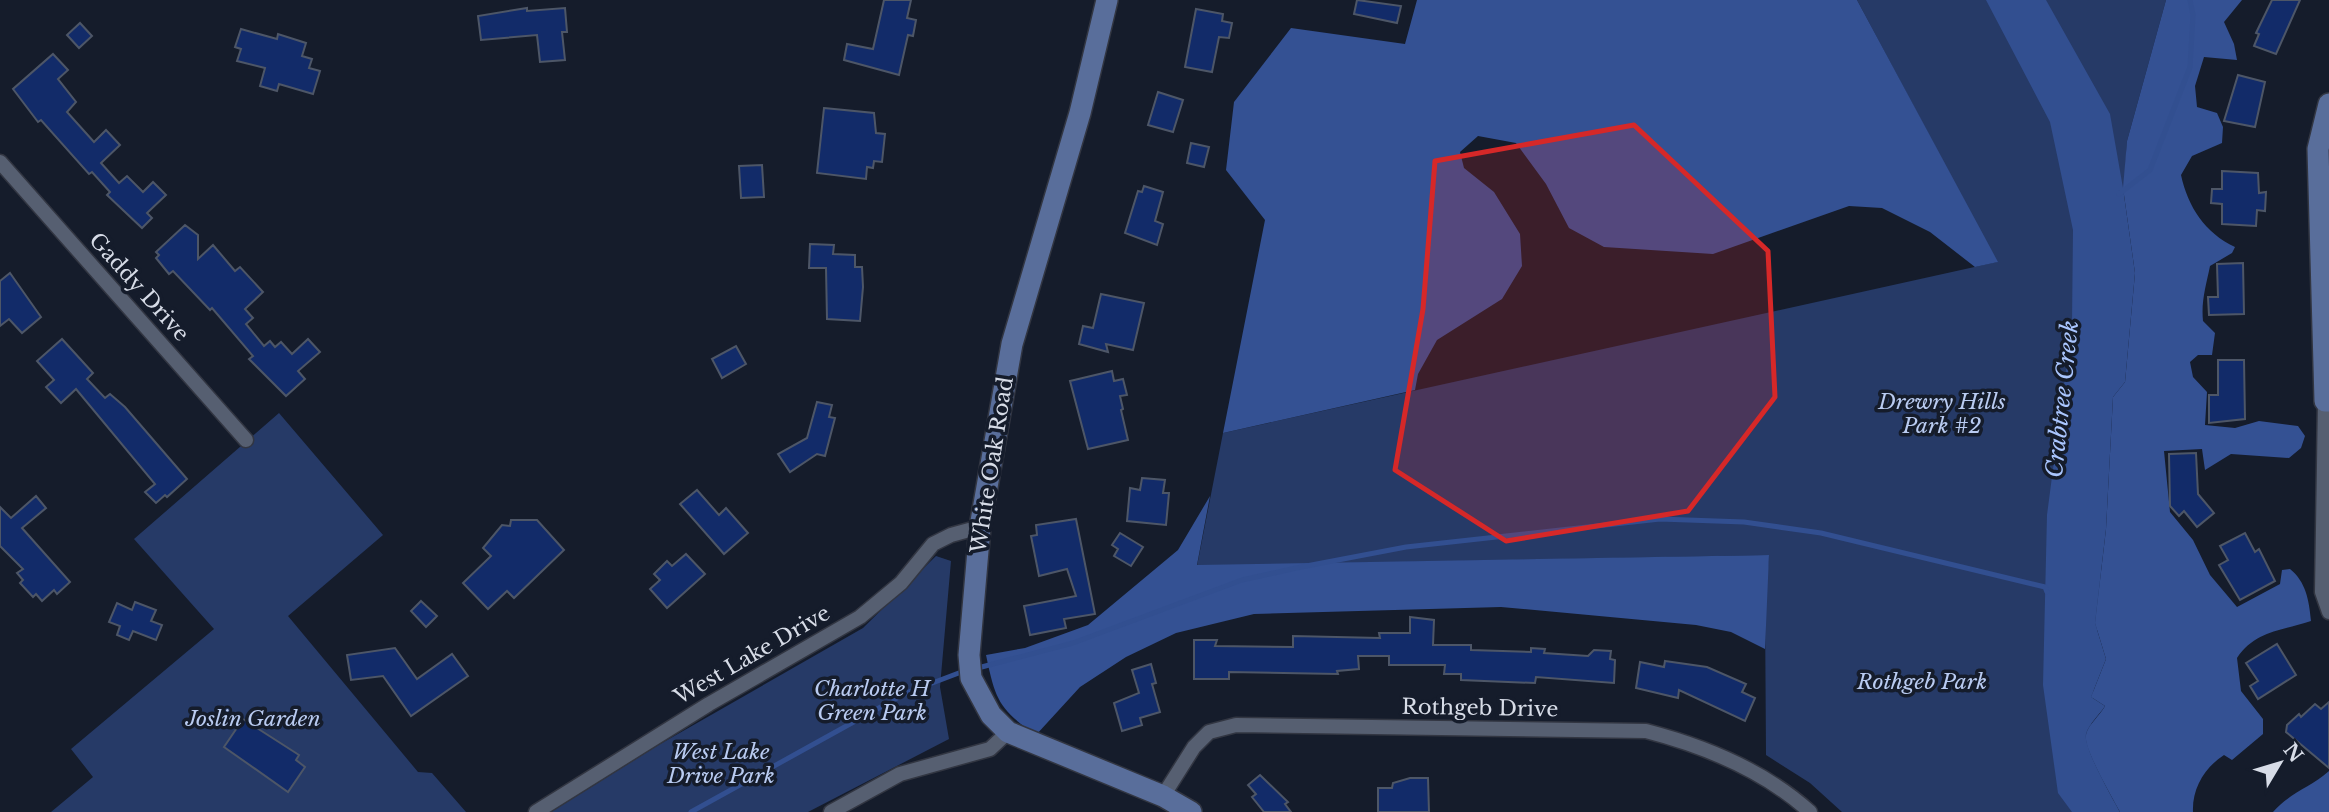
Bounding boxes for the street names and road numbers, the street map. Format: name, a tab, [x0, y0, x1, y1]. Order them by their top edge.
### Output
street label: Gaddy Drive	[84, 227, 194, 347]
street label: White Oak Road	[965, 375, 1019, 556]
street label: West Lake Drive	[669, 600, 835, 711]
street label: Rothgeb Drive	[1401, 694, 1559, 722]

